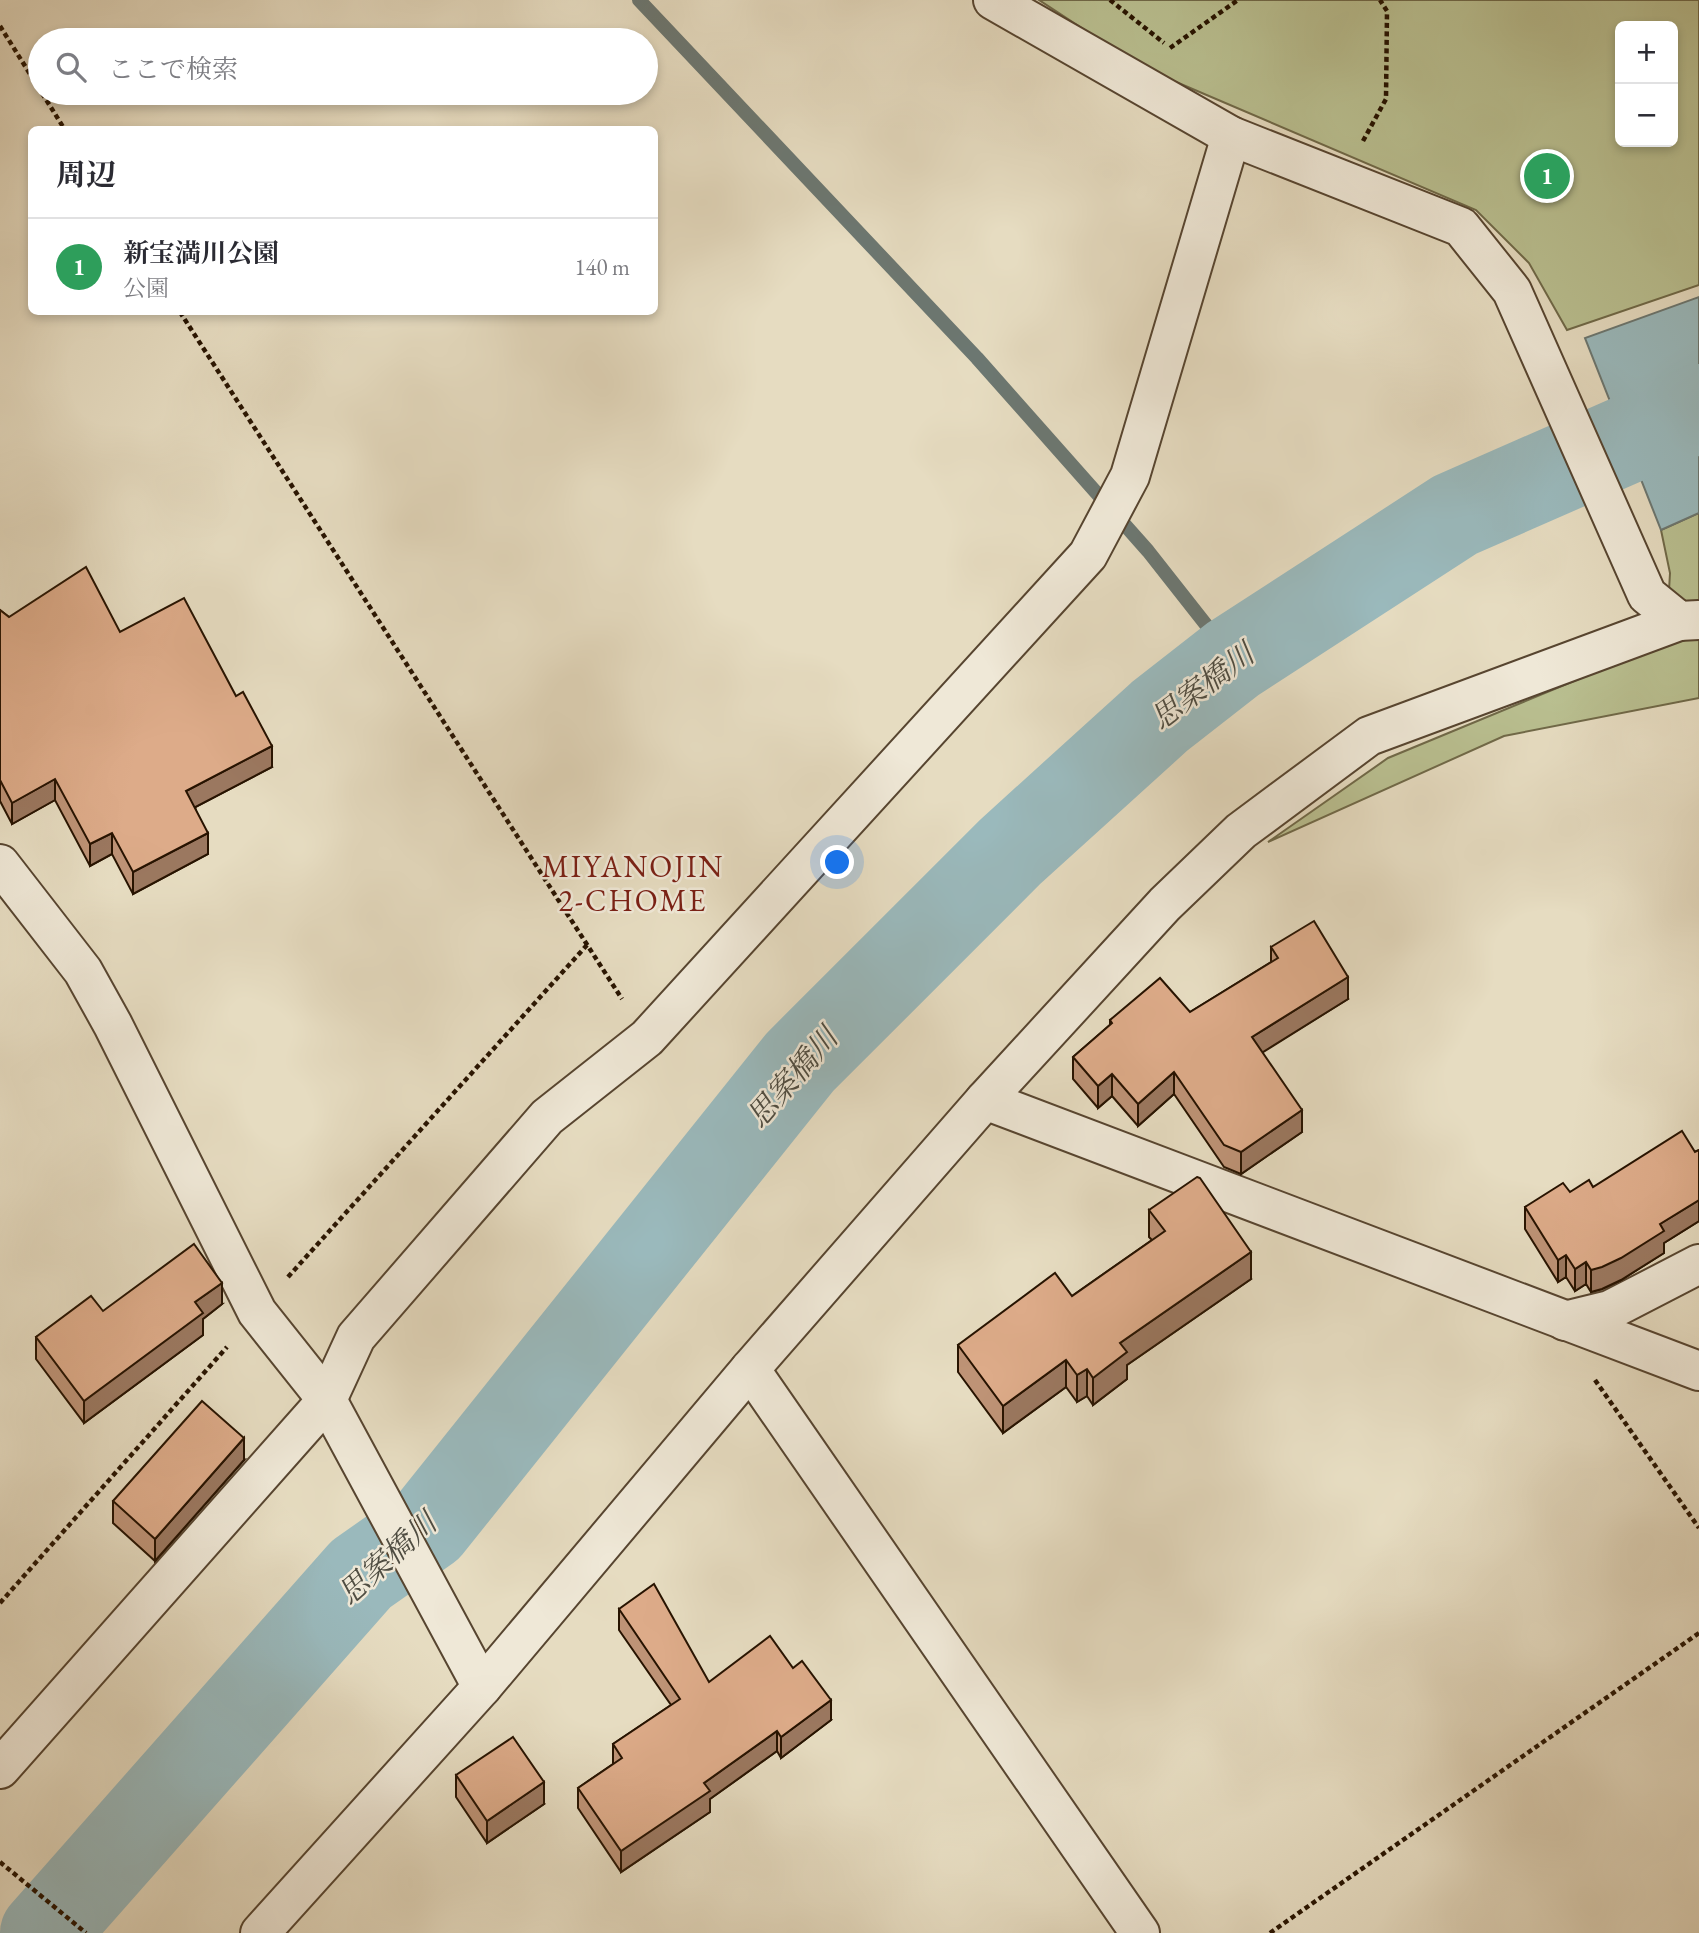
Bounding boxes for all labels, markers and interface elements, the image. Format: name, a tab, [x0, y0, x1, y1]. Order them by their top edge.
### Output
map controls	[1615, 21, 1678, 147]
button: +	[1615, 21, 1678, 84]
search box	[28, 28, 658, 105]
icon: search	[52, 48, 90, 86]
text: ここで検索	[108, 52, 238, 86]
button: −	[1615, 84, 1678, 147]
pin: 1	[1524, 150, 1570, 202]
text: 周辺	[56, 155, 116, 194]
text: 新宝満川公園	[123, 236, 279, 270]
text: 1	[73, 252, 85, 282]
text: 140 m	[574, 252, 630, 282]
text: 公園	[123, 273, 169, 303]
water label: 思案橋川	[1142, 633, 1264, 738]
your location	[820, 845, 854, 879]
district label: MIYANOJIN 2-CHOME	[542, 847, 724, 920]
water label: 思案橋川	[738, 1017, 848, 1135]
water label: 思案橋川	[329, 1501, 447, 1613]

